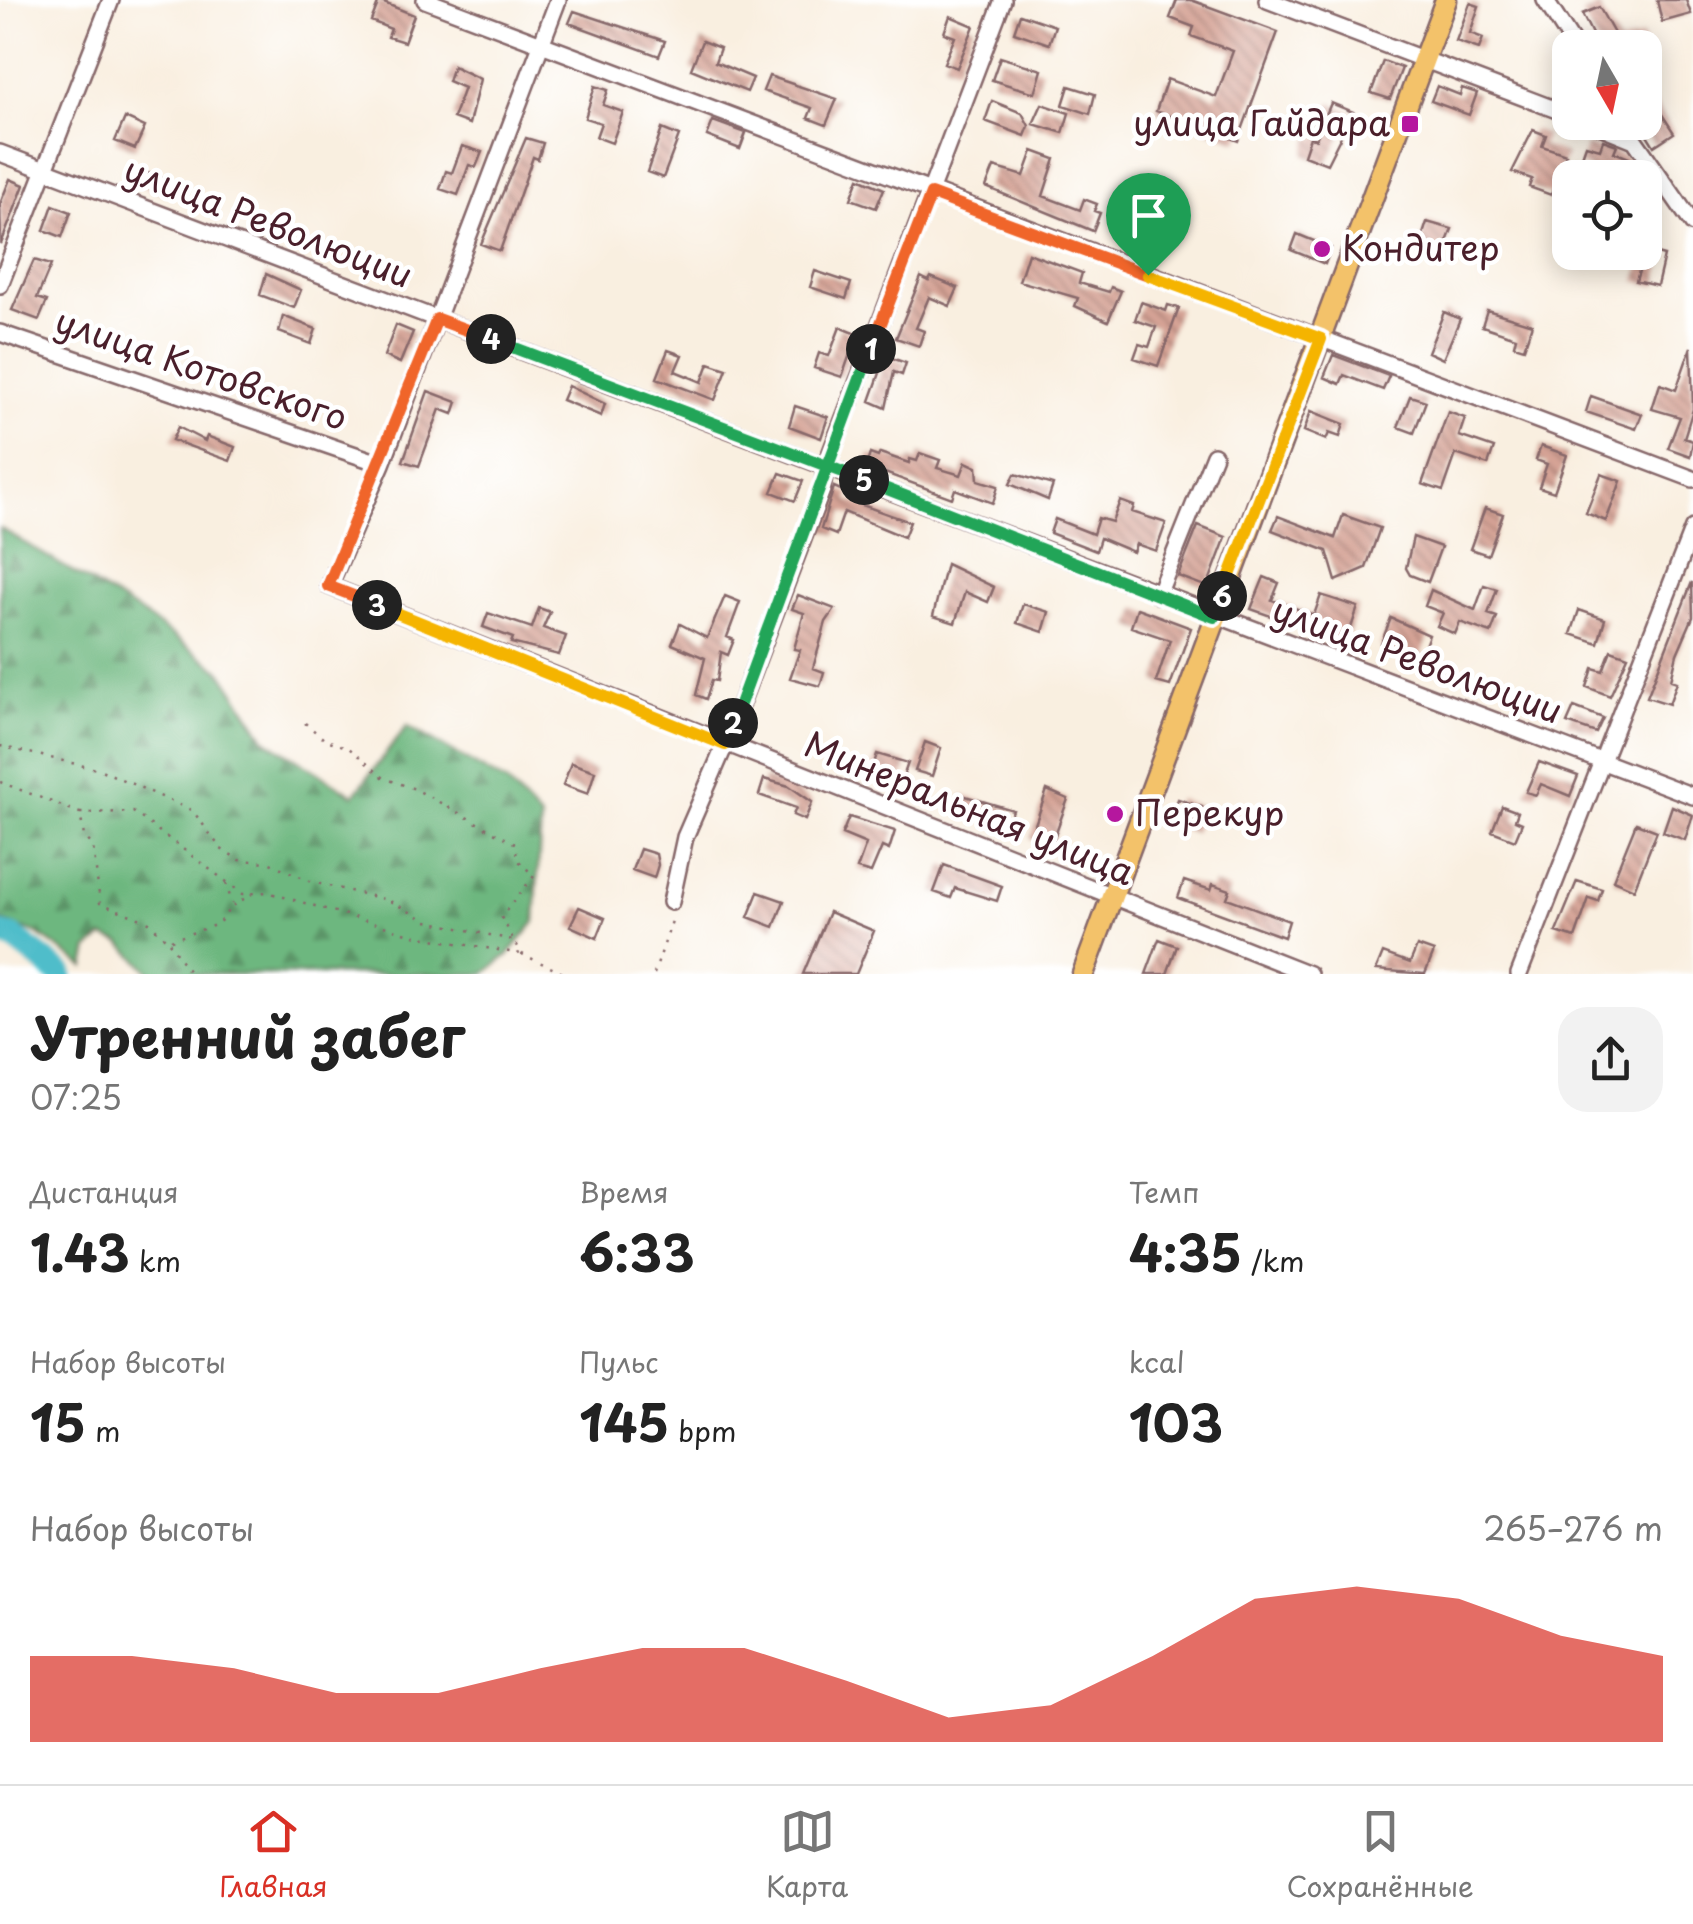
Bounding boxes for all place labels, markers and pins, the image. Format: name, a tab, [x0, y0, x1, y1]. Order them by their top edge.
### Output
place label: улица Гайдара	[1133, 95, 1390, 148]
marker: улица Гайдара	[1399, 113, 1421, 135]
pin	[1106, 173, 1191, 276]
place label: Кондитер	[1342, 220, 1500, 273]
marker: Кондитер	[1311, 238, 1333, 260]
pin: 4	[466, 314, 516, 364]
pin: 1	[846, 324, 896, 374]
pin: 5	[839, 455, 889, 505]
pin: 6	[1197, 571, 1247, 621]
pin: 3	[352, 580, 402, 630]
pin: 2	[708, 698, 758, 748]
place label: Перекур	[1135, 785, 1284, 838]
marker: Перекур	[1104, 803, 1126, 825]

